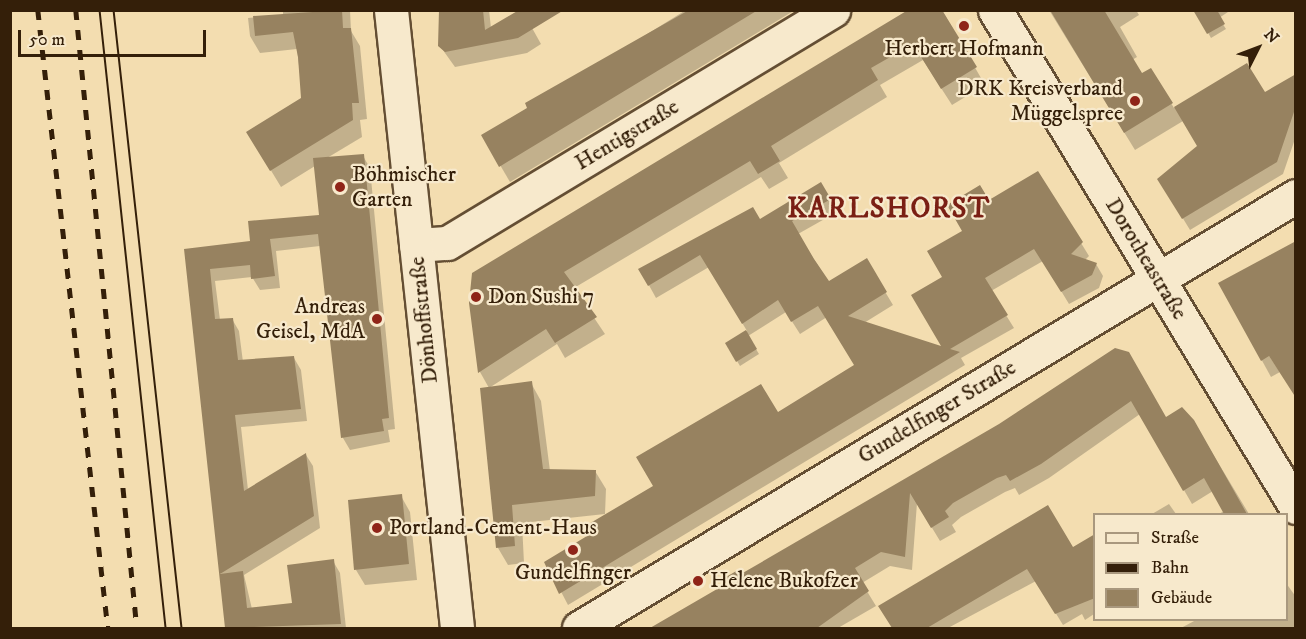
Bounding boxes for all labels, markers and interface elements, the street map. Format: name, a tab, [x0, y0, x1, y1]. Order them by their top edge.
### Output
scale bar	[21, 18, 208, 56]
north arrow	[1228, 18, 1288, 78]
marker: Herbert Hofmann	[957, 19, 971, 33]
text: N	[1260, 24, 1283, 48]
text: 50 m	[29, 29, 65, 51]
place label: Herbert Hofmann	[884, 36, 1044, 62]
place label: DRK Kreisverband Müggelspree	[957, 75, 1123, 126]
street label: Hentigstraße	[570, 94, 684, 176]
marker: DRK Kreisverband Müggelspree	[1128, 94, 1142, 108]
place label: Böhmischer Garten	[352, 161, 456, 212]
marker: Böhmischer Garten	[333, 180, 347, 194]
district label: KARLSHORST	[787, 192, 991, 226]
street label: Dorotheastraße	[1099, 193, 1193, 325]
street label: Dönhoffstraße	[404, 255, 444, 385]
place label: Don Sushi 7	[488, 284, 594, 310]
marker: Don Sushi 7	[469, 290, 483, 304]
place label: Andreas Geisel, MdA	[256, 293, 365, 344]
marker: Andreas Geisel, MdA	[370, 312, 384, 326]
street label: Gundelfinger Straße	[853, 355, 1021, 469]
legend	[1093, 513, 1288, 621]
place label: Portland-Cement-Haus	[389, 515, 597, 541]
marker: Portland-Cement-Haus	[370, 521, 384, 535]
text: Straße	[1151, 527, 1199, 549]
marker: Gundelfinger	[566, 543, 580, 557]
text: Bahn	[1151, 557, 1189, 579]
place label: Gundelfinger	[515, 560, 631, 586]
place label: Helene Bukofzer	[710, 568, 858, 594]
marker: Helene Bukofzer	[691, 574, 705, 588]
text: Gebäude	[1151, 587, 1212, 609]

